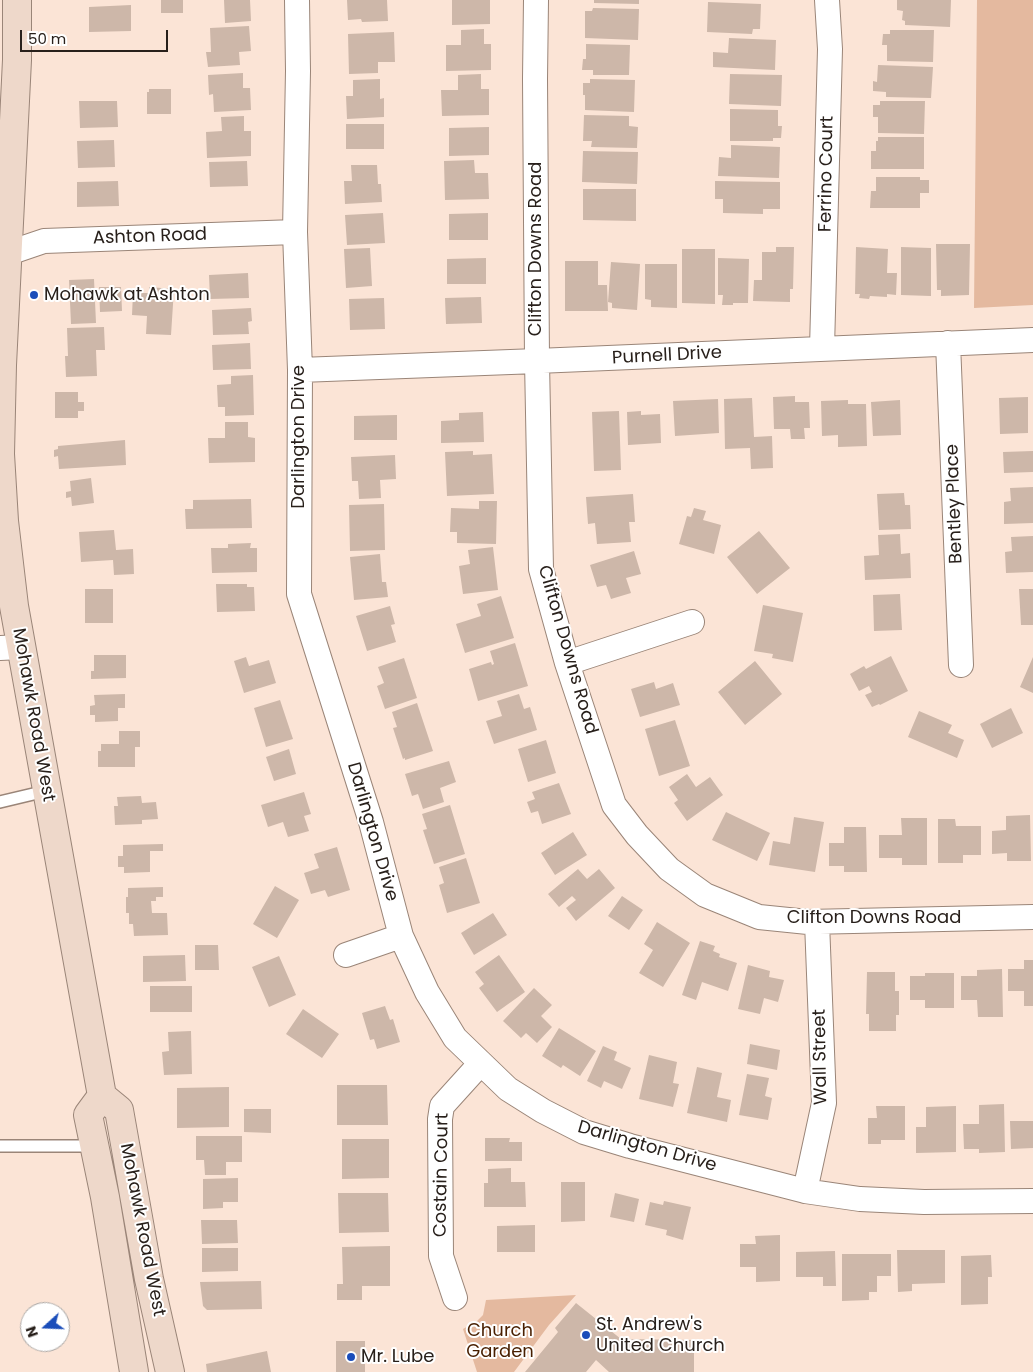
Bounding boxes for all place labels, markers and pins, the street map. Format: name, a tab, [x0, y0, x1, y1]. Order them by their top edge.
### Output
place label: Mohawk at Ashton	[44, 284, 210, 306]
marker: Mohawk at Ashton	[28, 289, 40, 301]
place label: St. Andrew's United Church	[596, 1314, 725, 1356]
marker: St. Andrew's United Church	[580, 1329, 592, 1341]
place label: Mr. Lube	[361, 1346, 434, 1368]
marker: Mr. Lube	[345, 1351, 357, 1363]

